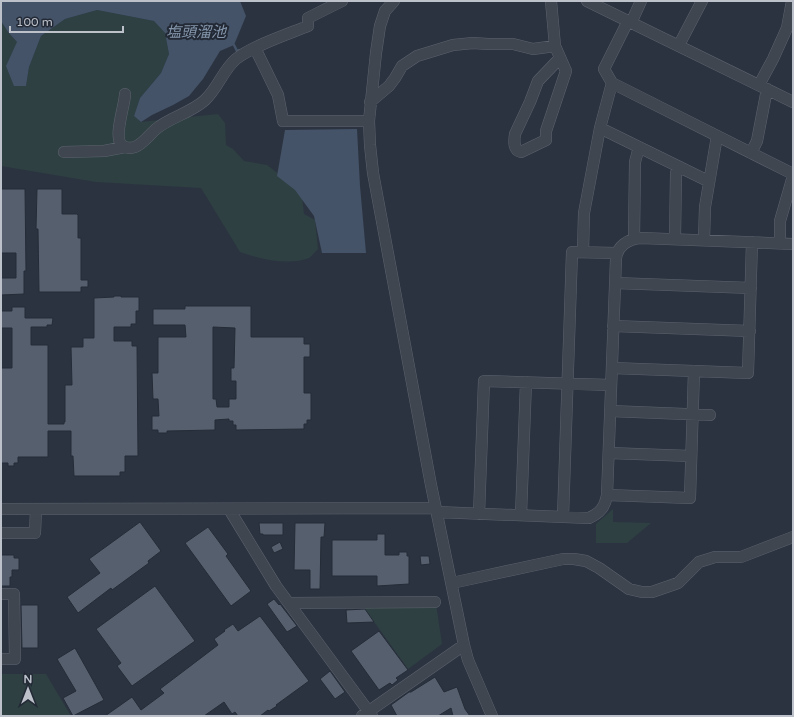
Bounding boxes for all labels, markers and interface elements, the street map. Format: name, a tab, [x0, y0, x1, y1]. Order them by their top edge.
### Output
scale bar	[10, 8, 123, 34]
text: 100 m	[16, 15, 53, 29]
water label: 塩頭溜池	[166, 23, 228, 41]
north arrow	[8, 669, 48, 709]
text: N	[24, 673, 32, 686]

